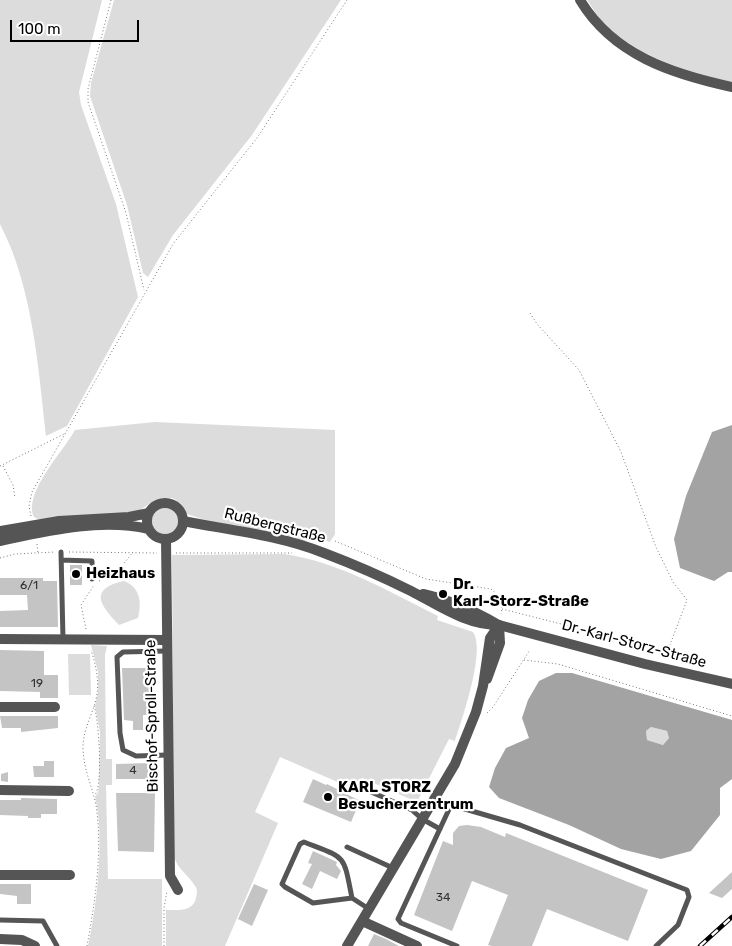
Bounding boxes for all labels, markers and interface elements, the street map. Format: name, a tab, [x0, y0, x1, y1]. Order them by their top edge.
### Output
scale bar	[12, 10, 141, 42]
text: 100 m	[18, 20, 60, 38]
street label: Rußbergstraße	[222, 505, 328, 547]
place label: Heizhaus	[86, 565, 155, 583]
marker: Heizhaus	[70, 568, 82, 580]
place label: Dr. Karl-Storz-Straße	[453, 576, 589, 611]
house number: 6/1	[20, 579, 38, 593]
marker: Dr. Karl-Storz-Straße	[437, 588, 449, 600]
street label: Dr.-Karl-Storz-Straße	[560, 616, 708, 672]
street label: Bischof-Sproll-Straße	[142, 640, 162, 792]
house number: 19	[31, 677, 43, 691]
house number: 4	[129, 764, 137, 778]
place label: KARL STORZ Besucherzentrum	[338, 779, 474, 814]
marker: KARL STORZ Besucherzentrum	[322, 791, 334, 803]
house number: 34	[436, 891, 450, 905]

